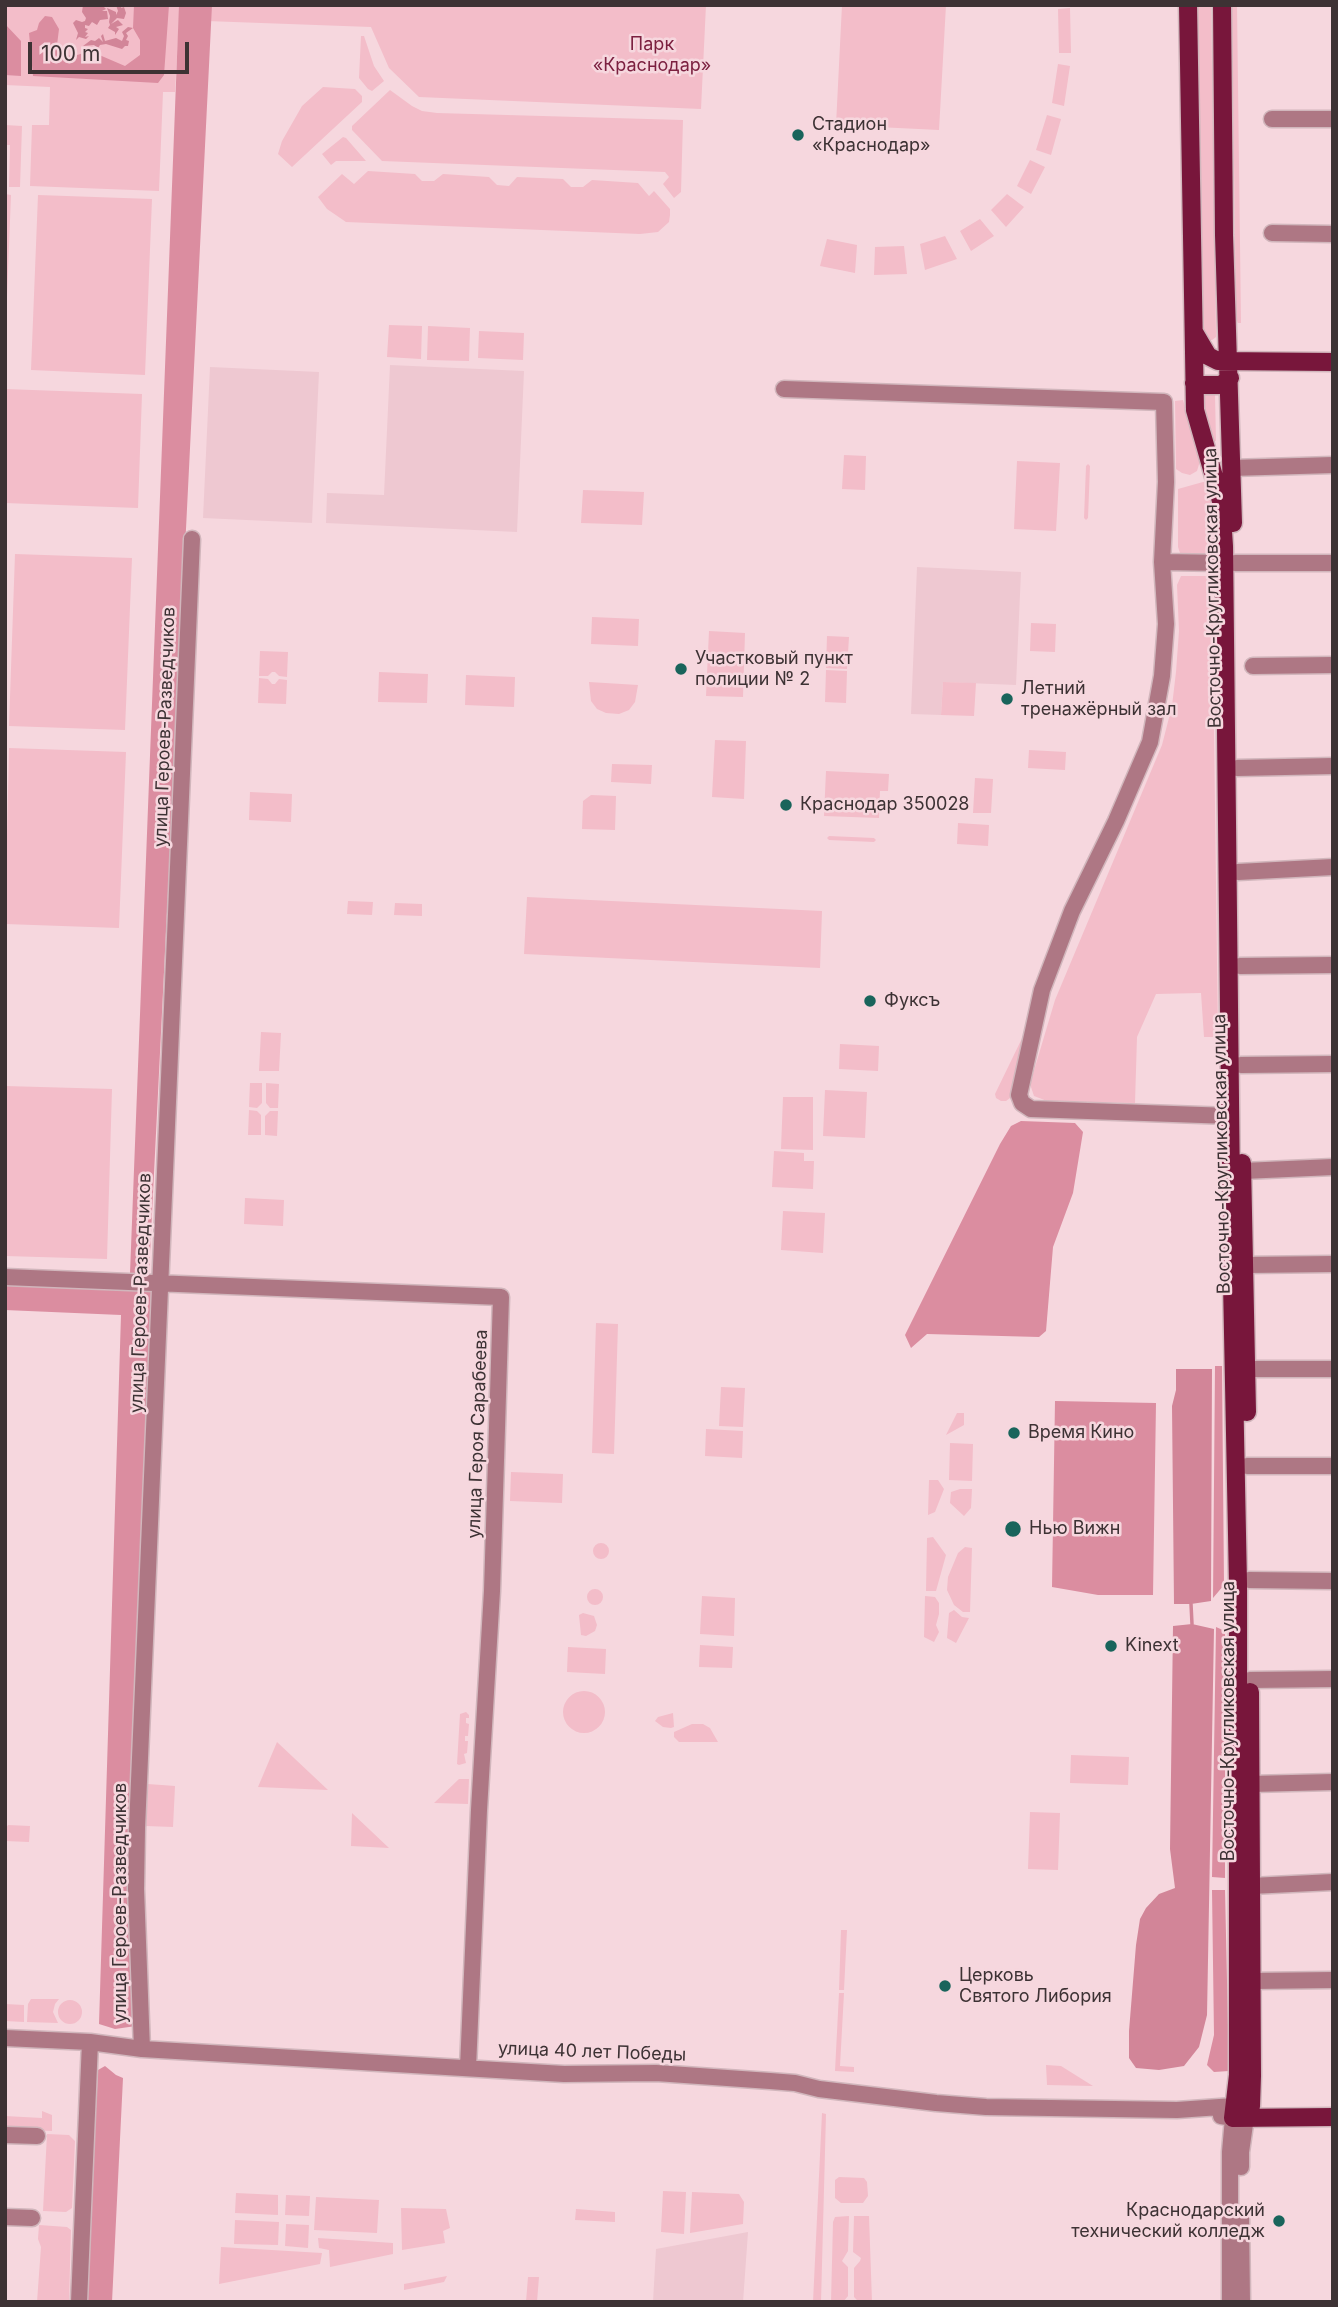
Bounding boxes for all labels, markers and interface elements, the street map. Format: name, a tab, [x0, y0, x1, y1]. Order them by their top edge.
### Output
scale bar	[32, 28, 192, 72]
park label: Парк «Краснодар»	[593, 34, 711, 76]
text: 100 m	[41, 41, 100, 66]
place label: Стадион «Краснодар»	[812, 114, 931, 156]
marker: Стадион «Краснодар»	[790, 127, 806, 143]
street label: Восточно-Кругликовская улица	[1200, 448, 1226, 728]
street label: улица Героев-Разведчиков	[150, 607, 180, 847]
place label: Участковый пункт полиции № 2	[695, 648, 853, 690]
marker: Участковый пункт полиции № 2	[673, 661, 689, 677]
place label: Летний тренажёрный зал	[1021, 678, 1177, 720]
marker: Летний тренажёрный зал	[999, 691, 1015, 707]
place label: Краснодар 350028	[800, 794, 969, 816]
marker: Краснодар 350028	[778, 797, 794, 813]
place label: Фуксъ	[884, 990, 940, 1012]
marker: Фуксъ	[862, 993, 878, 1009]
street label: Восточно-Кругликовская улица	[1209, 1014, 1235, 1294]
street label: улица Героев-Разведчиков	[126, 1173, 156, 1413]
street label: улица Героя Сарабеева	[464, 1329, 492, 1539]
place label: Время Кино	[1028, 1422, 1134, 1444]
marker: Время Кино	[1006, 1425, 1022, 1441]
place label: Нью Вижн	[1029, 1518, 1120, 1540]
marker: Нью Вижн	[1003, 1519, 1023, 1539]
street label: Восточно-Кругликовская улица	[1218, 1581, 1240, 1861]
place label: Kinext	[1125, 1635, 1179, 1657]
marker: Kinext	[1103, 1638, 1119, 1654]
street label: улица Героев-Разведчиков	[110, 1783, 132, 2023]
place label: Церковь Святого Либория	[959, 1965, 1112, 2008]
marker: Церковь Святого Либория	[937, 1978, 953, 1994]
street label: улица 40 лет Победы	[497, 2038, 687, 2066]
place label: Краснодарский технический колледж	[1071, 2200, 1265, 2242]
marker: Краснодарский технический колледж	[1271, 2213, 1287, 2229]

